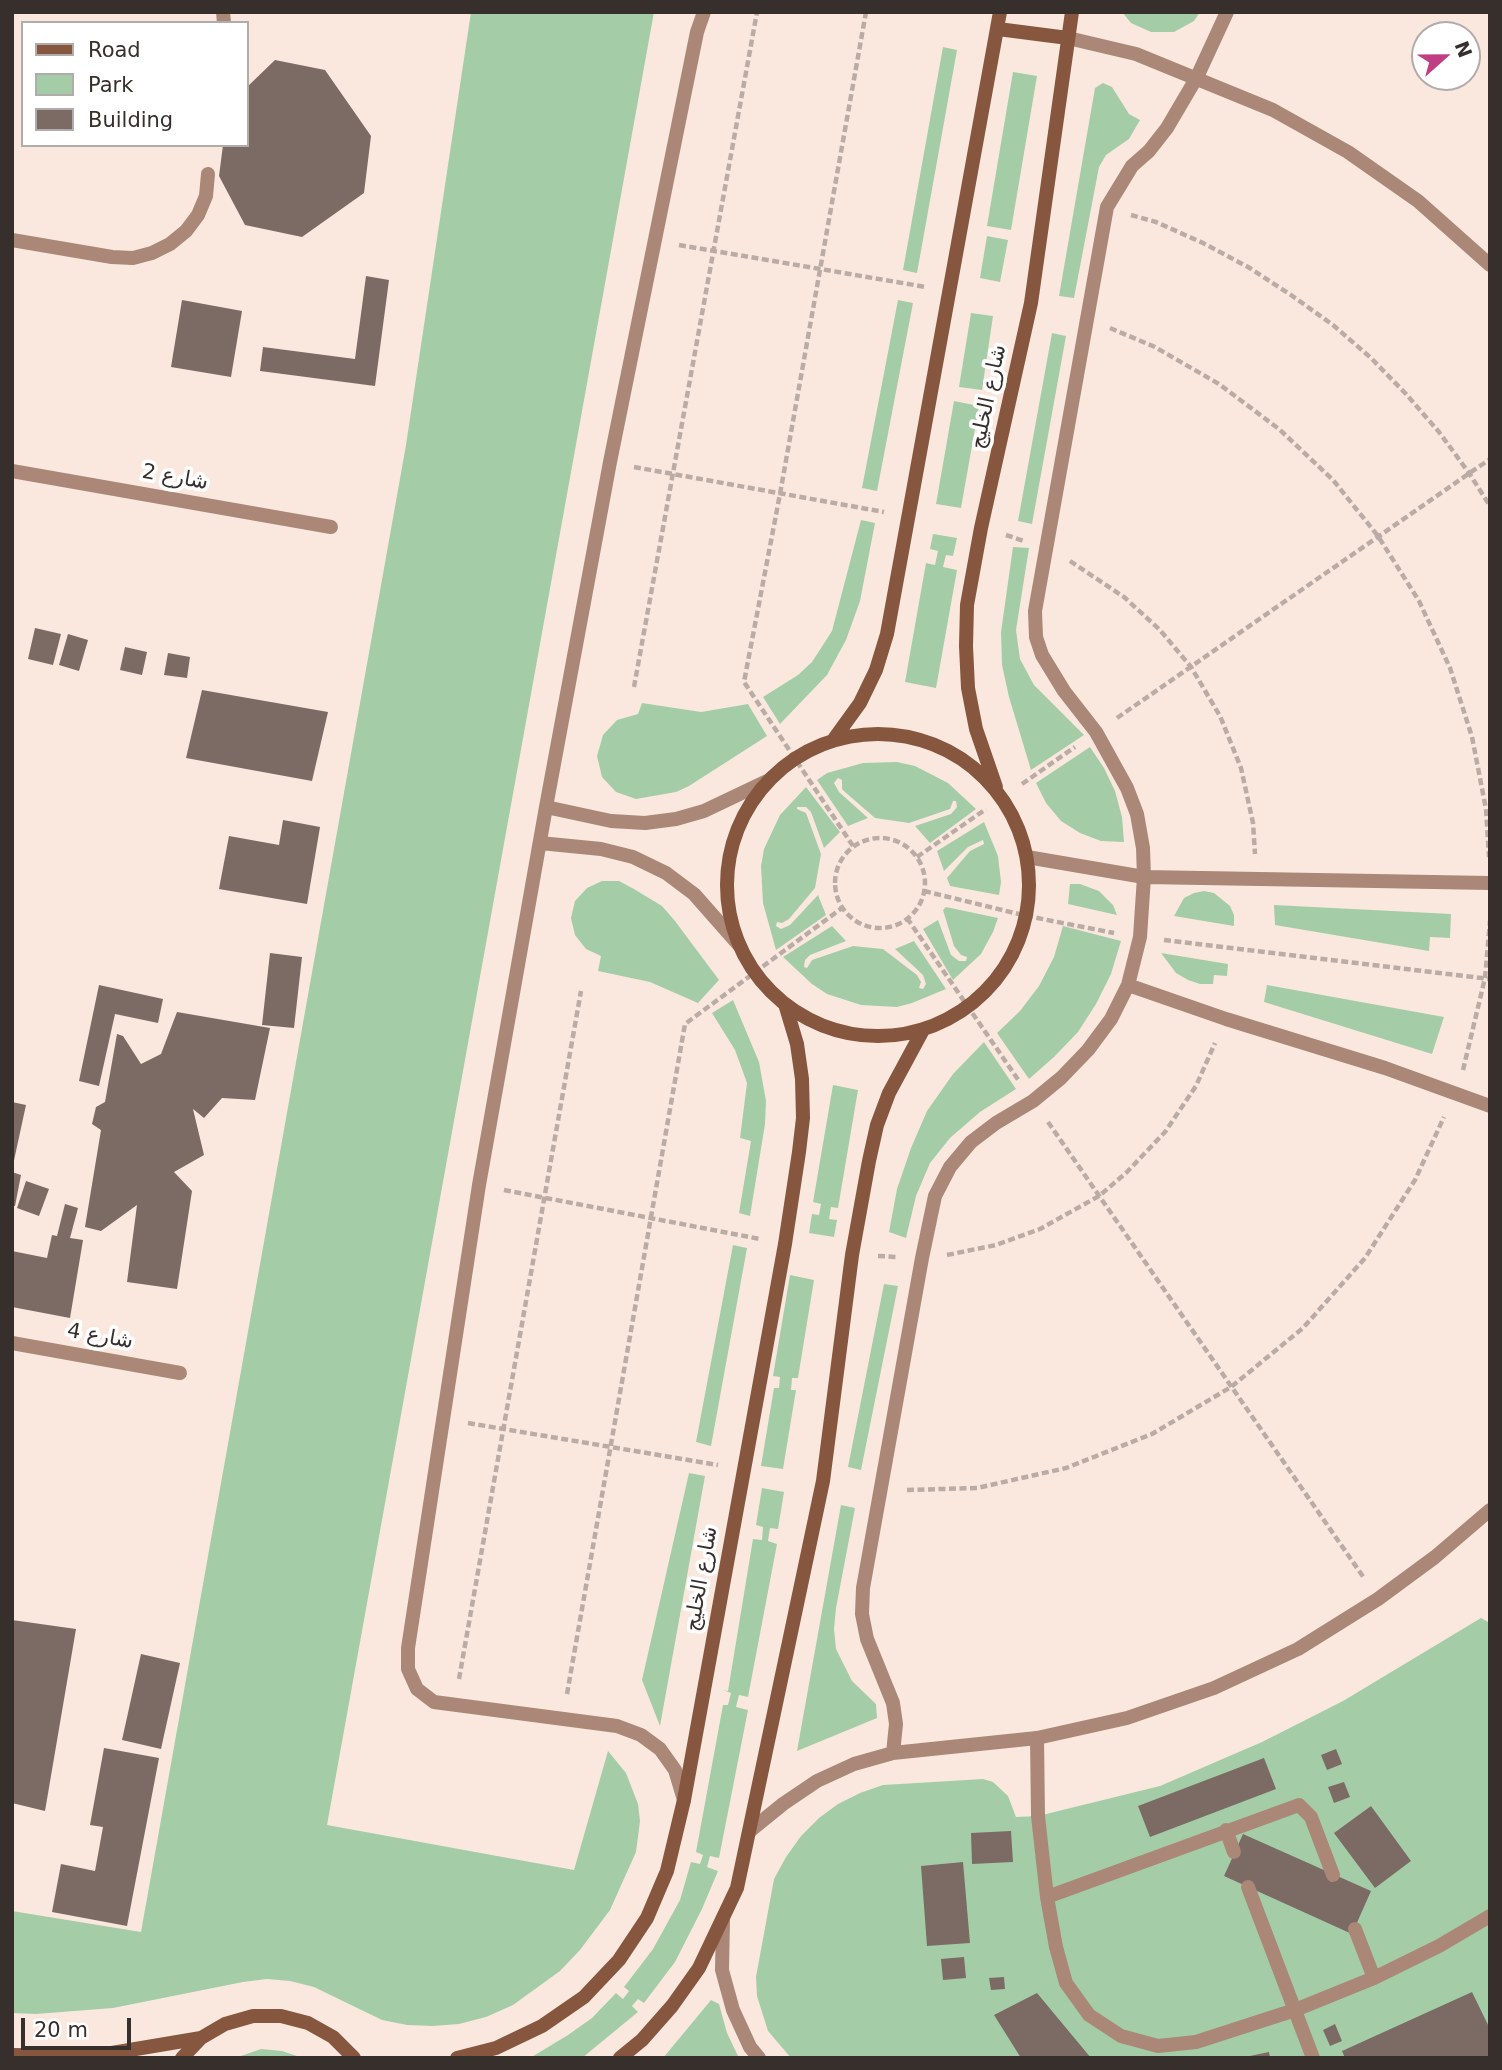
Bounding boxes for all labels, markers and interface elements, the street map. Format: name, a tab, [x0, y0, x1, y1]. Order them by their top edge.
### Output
legend	[21, 21, 248, 147]
north arrow	[1411, 21, 1481, 91]
text: Road	[88, 38, 141, 62]
text: N	[1451, 38, 1477, 61]
text: Park	[88, 73, 133, 97]
text: Building	[88, 108, 173, 132]
street label: شارع الخليج	[966, 343, 1012, 451]
street label: شارع 2	[140, 460, 210, 496]
street label: شارع 4	[65, 1319, 135, 1355]
street label: شارع الخليج	[680, 1525, 724, 1633]
scale bar	[24, 2004, 135, 2048]
text: 20 m	[34, 2018, 88, 2042]

